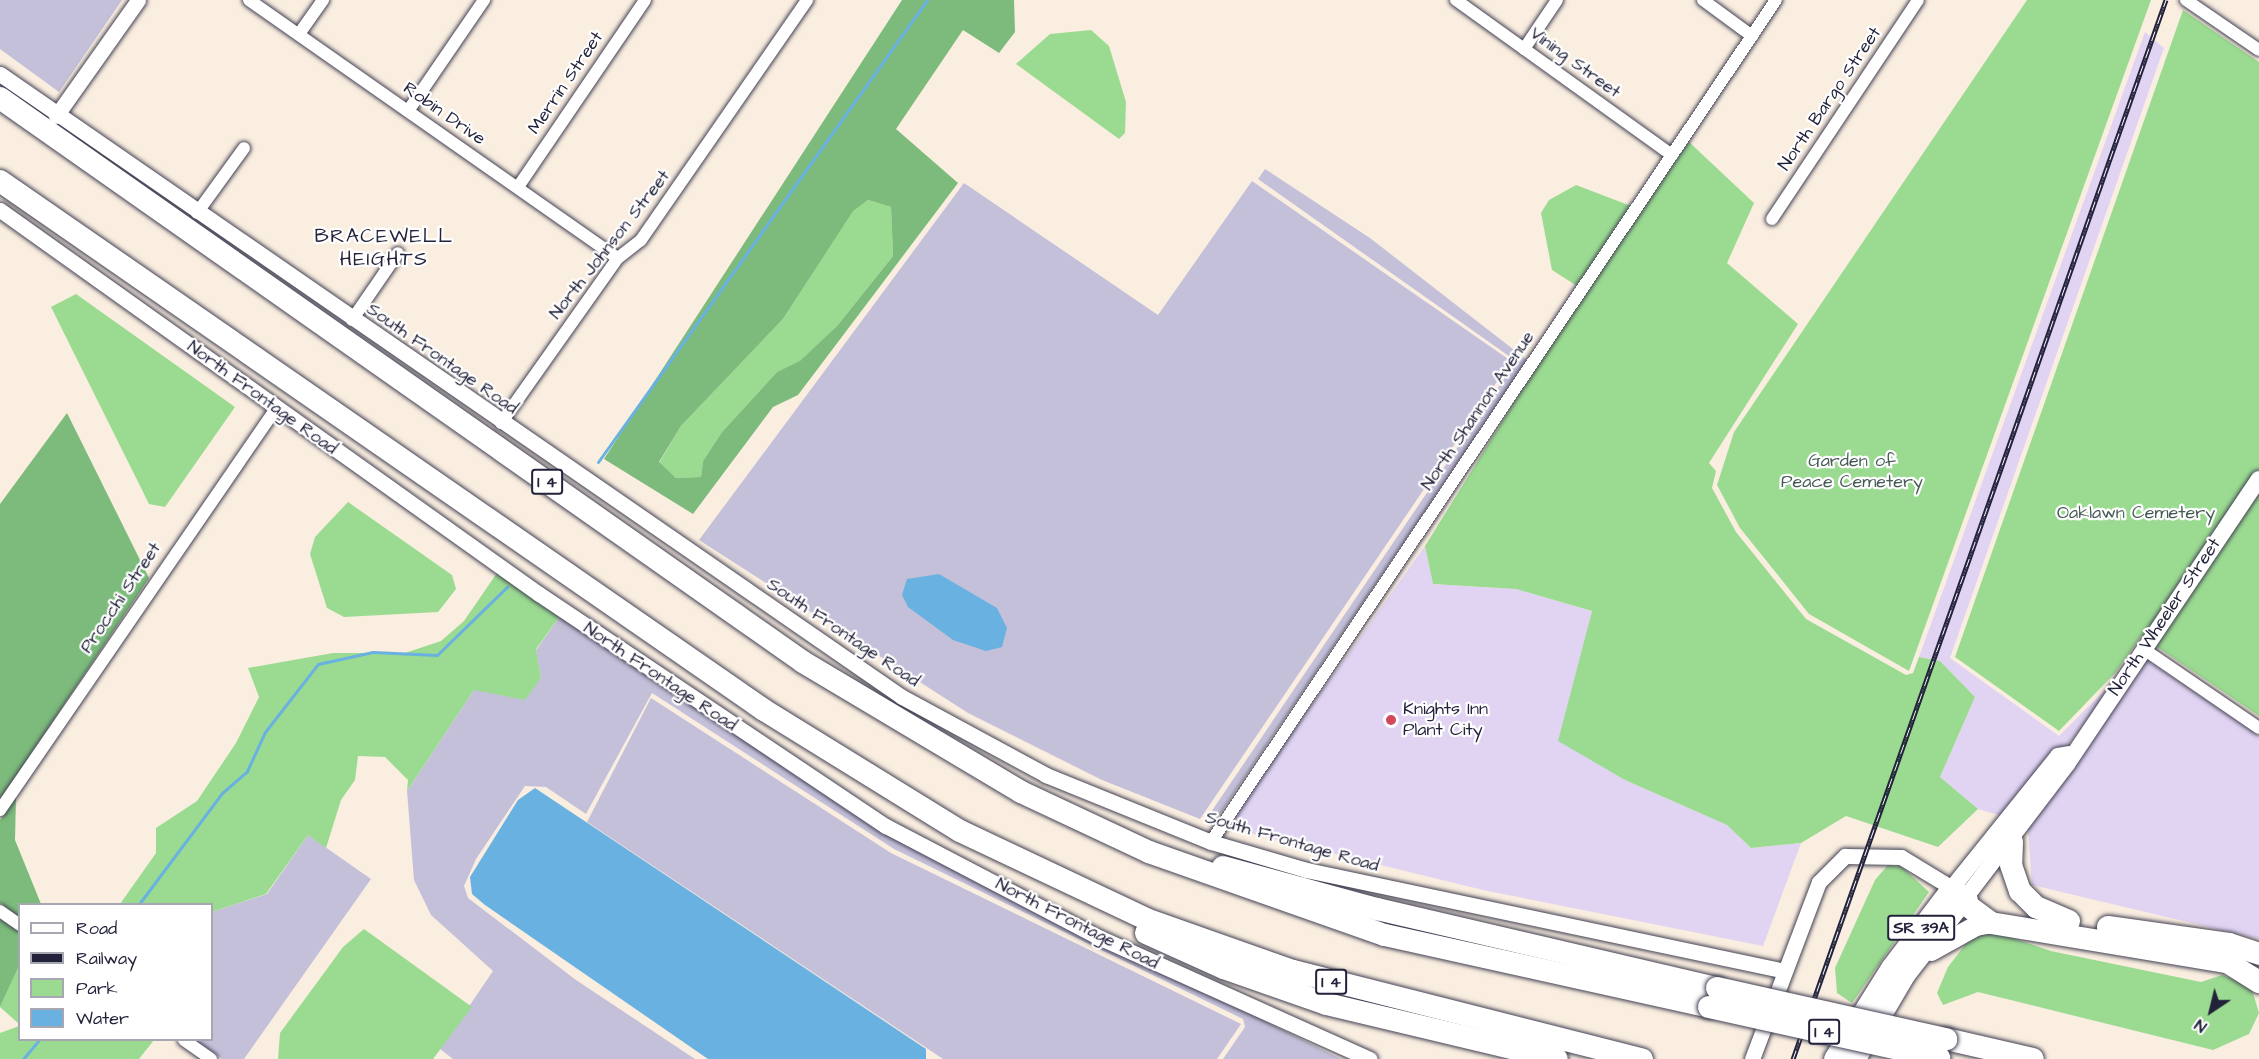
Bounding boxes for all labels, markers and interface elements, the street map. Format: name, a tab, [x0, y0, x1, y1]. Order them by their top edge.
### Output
street label: Vining Street	[1525, 23, 1625, 103]
street label: North Bargo Street	[1774, 23, 1886, 175]
street label: Merrin Street	[524, 28, 608, 138]
street label: Robin Drive	[399, 78, 489, 150]
street label: North Johnson Street	[545, 166, 675, 324]
district label: BRACEWELL HEIGHTS	[314, 224, 454, 271]
street label: South Frontage Road	[362, 299, 522, 419]
street label: North Shannon Avenue	[1417, 327, 1539, 495]
street label: North Frontage Road	[183, 336, 341, 460]
park label: Garden of Peace Cemetery	[1781, 451, 1923, 494]
road number: I 4	[530, 469, 564, 495]
park label: Oaklawn Cemetery	[2057, 502, 2215, 524]
street label: North Wheeler Street	[2104, 534, 2226, 700]
street label: Procchi Street	[76, 539, 166, 657]
street label: South Frontage Road	[762, 574, 924, 692]
street label: North Frontage Road	[579, 618, 741, 736]
place label: Knights Inn Plant City	[1403, 699, 1488, 742]
marker: Knights Inn Plant City	[1384, 713, 1398, 727]
street label: South Frontage Road	[1203, 807, 1381, 877]
street label: North Frontage Road	[992, 873, 1162, 975]
legend	[18, 903, 213, 1041]
road number: SR 39A	[1886, 915, 1956, 941]
text: Road	[76, 916, 117, 941]
text: Railway	[76, 946, 137, 971]
road number: I 4	[1314, 969, 1348, 995]
text: Park	[76, 976, 118, 1001]
north arrow	[2181, 981, 2241, 1041]
text: Water	[76, 1006, 129, 1031]
text: N	[2190, 1014, 2211, 1038]
road number: I 4	[1808, 1019, 1840, 1045]

